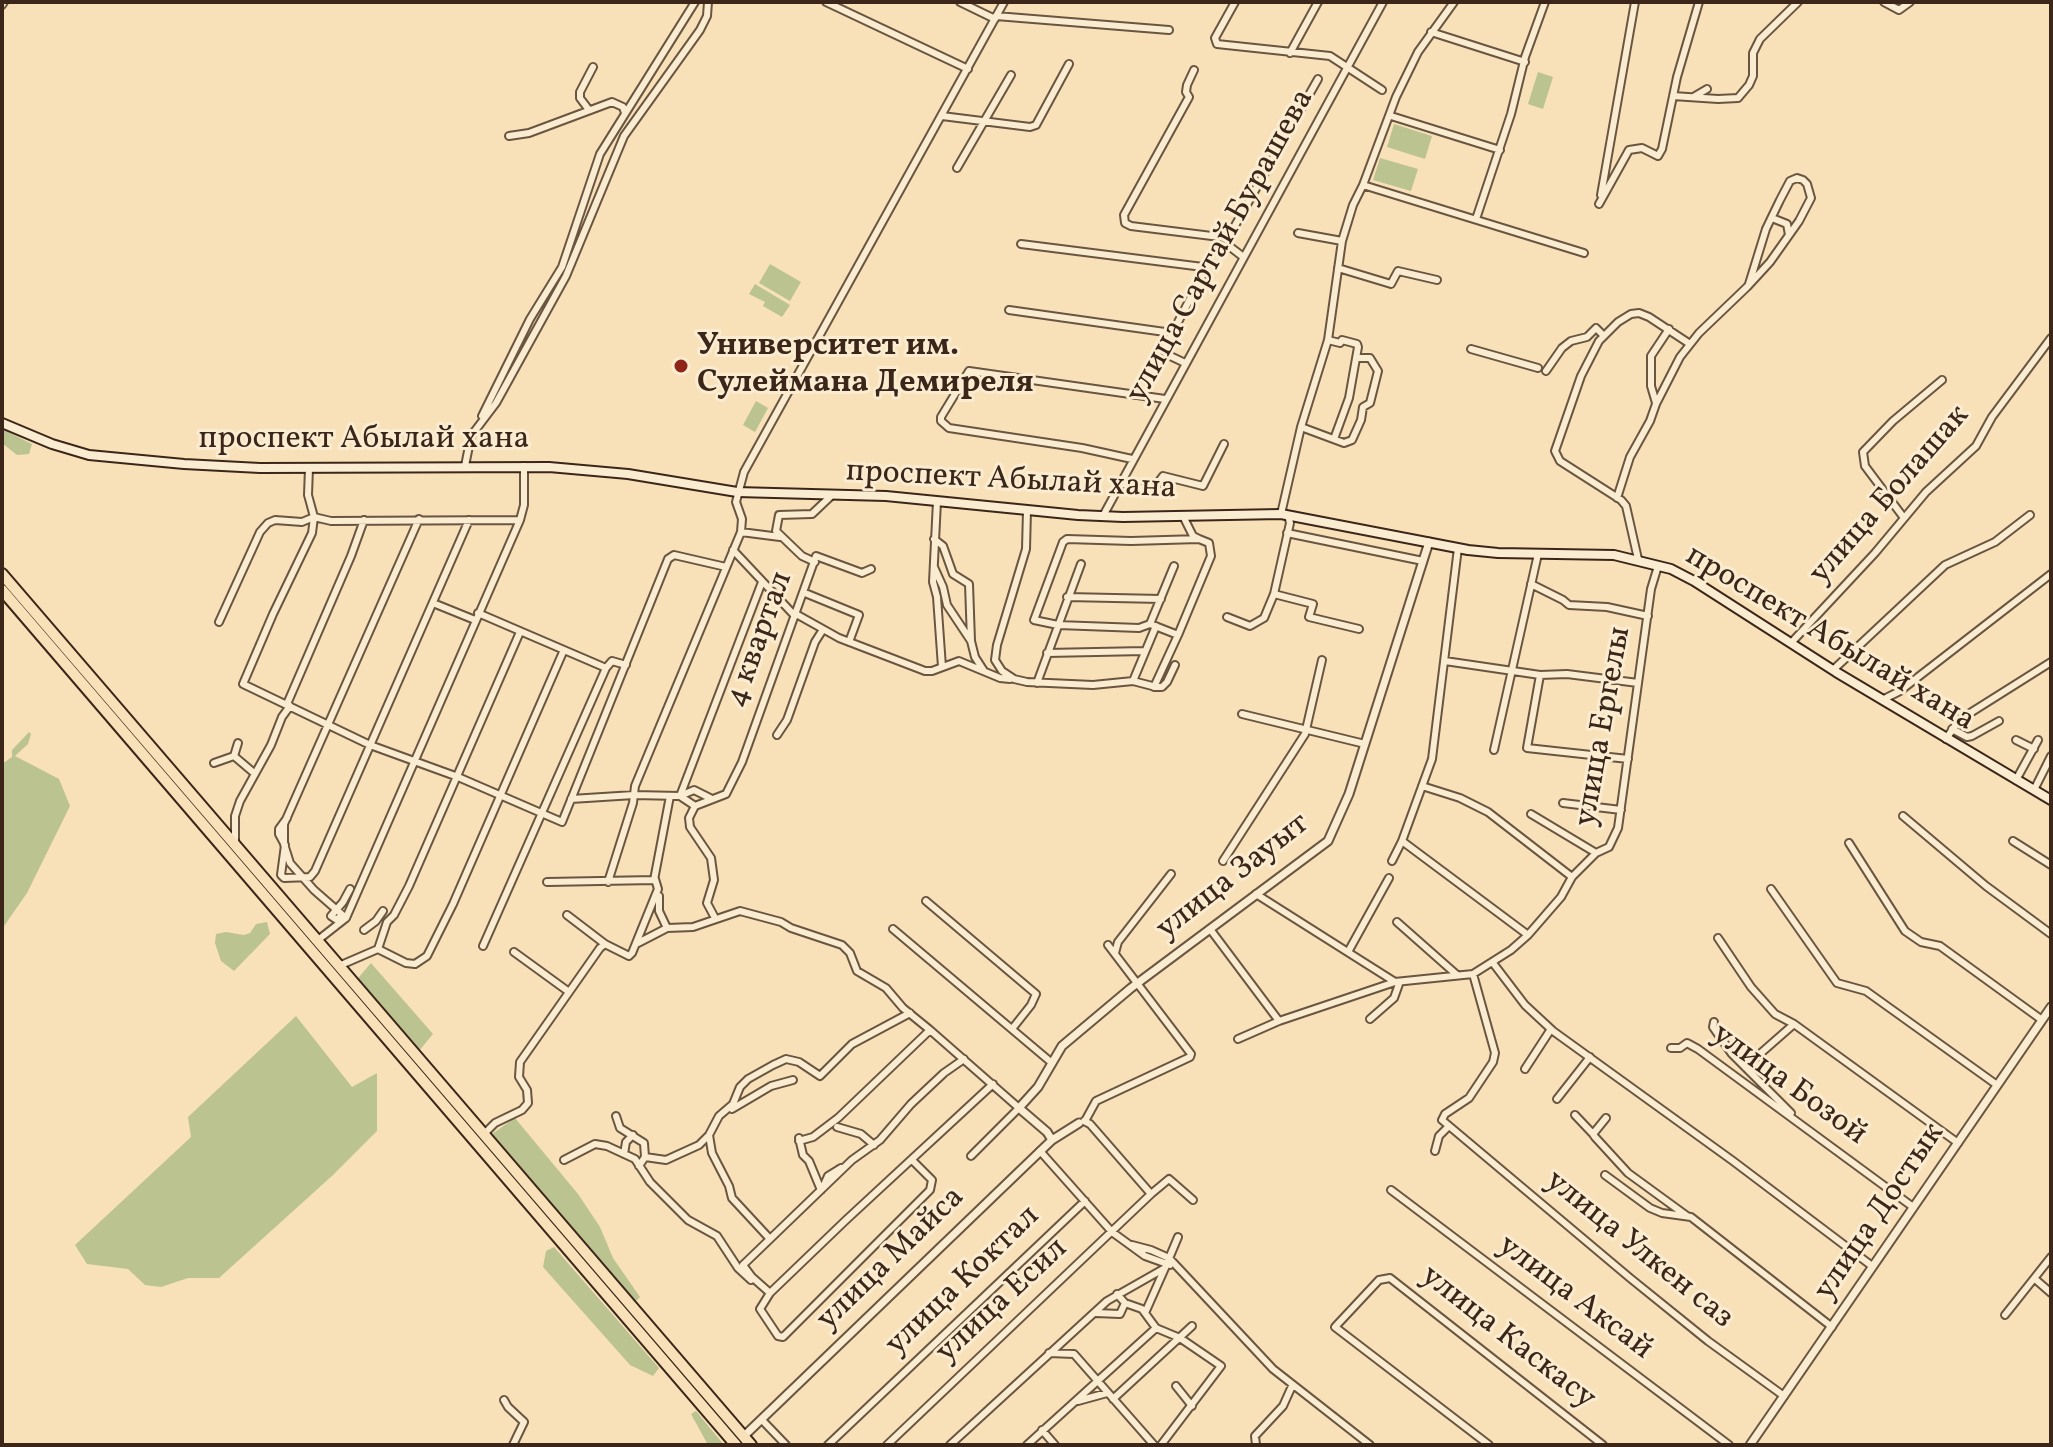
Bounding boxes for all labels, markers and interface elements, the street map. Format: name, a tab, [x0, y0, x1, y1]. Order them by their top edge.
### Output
street label: улица Сартай Бурашева	[1120, 83, 1324, 411]
place label: Университет им. Сулеймана Демиреля	[697, 329, 1034, 404]
marker: Университет им. Сулеймана Демиреля	[672, 357, 690, 375]
street label: улица Болашак	[1803, 398, 1979, 594]
street label: проспект Абылай хана	[199, 422, 529, 460]
street label: проспект Абылай хана	[845, 454, 1177, 510]
street label: проспект Абылай хана	[1677, 538, 1981, 742]
street label: 4 квартал	[719, 567, 803, 713]
street label: улица Ергелы	[1569, 624, 1641, 830]
street label: улица Зауыт	[1150, 806, 1318, 950]
street label: улица Бозой	[1703, 1017, 1873, 1155]
street label: улица Достык	[1808, 1117, 1954, 1309]
street label: улица Улкен саз	[1536, 1163, 1740, 1339]
street label: улица Майса	[810, 1180, 974, 1340]
street label: улица Коктал	[879, 1199, 1049, 1365]
street label: улица Аксай	[1489, 1228, 1659, 1370]
street label: улица Есил	[929, 1231, 1077, 1373]
street label: улица Каскасу	[1412, 1259, 1602, 1419]

